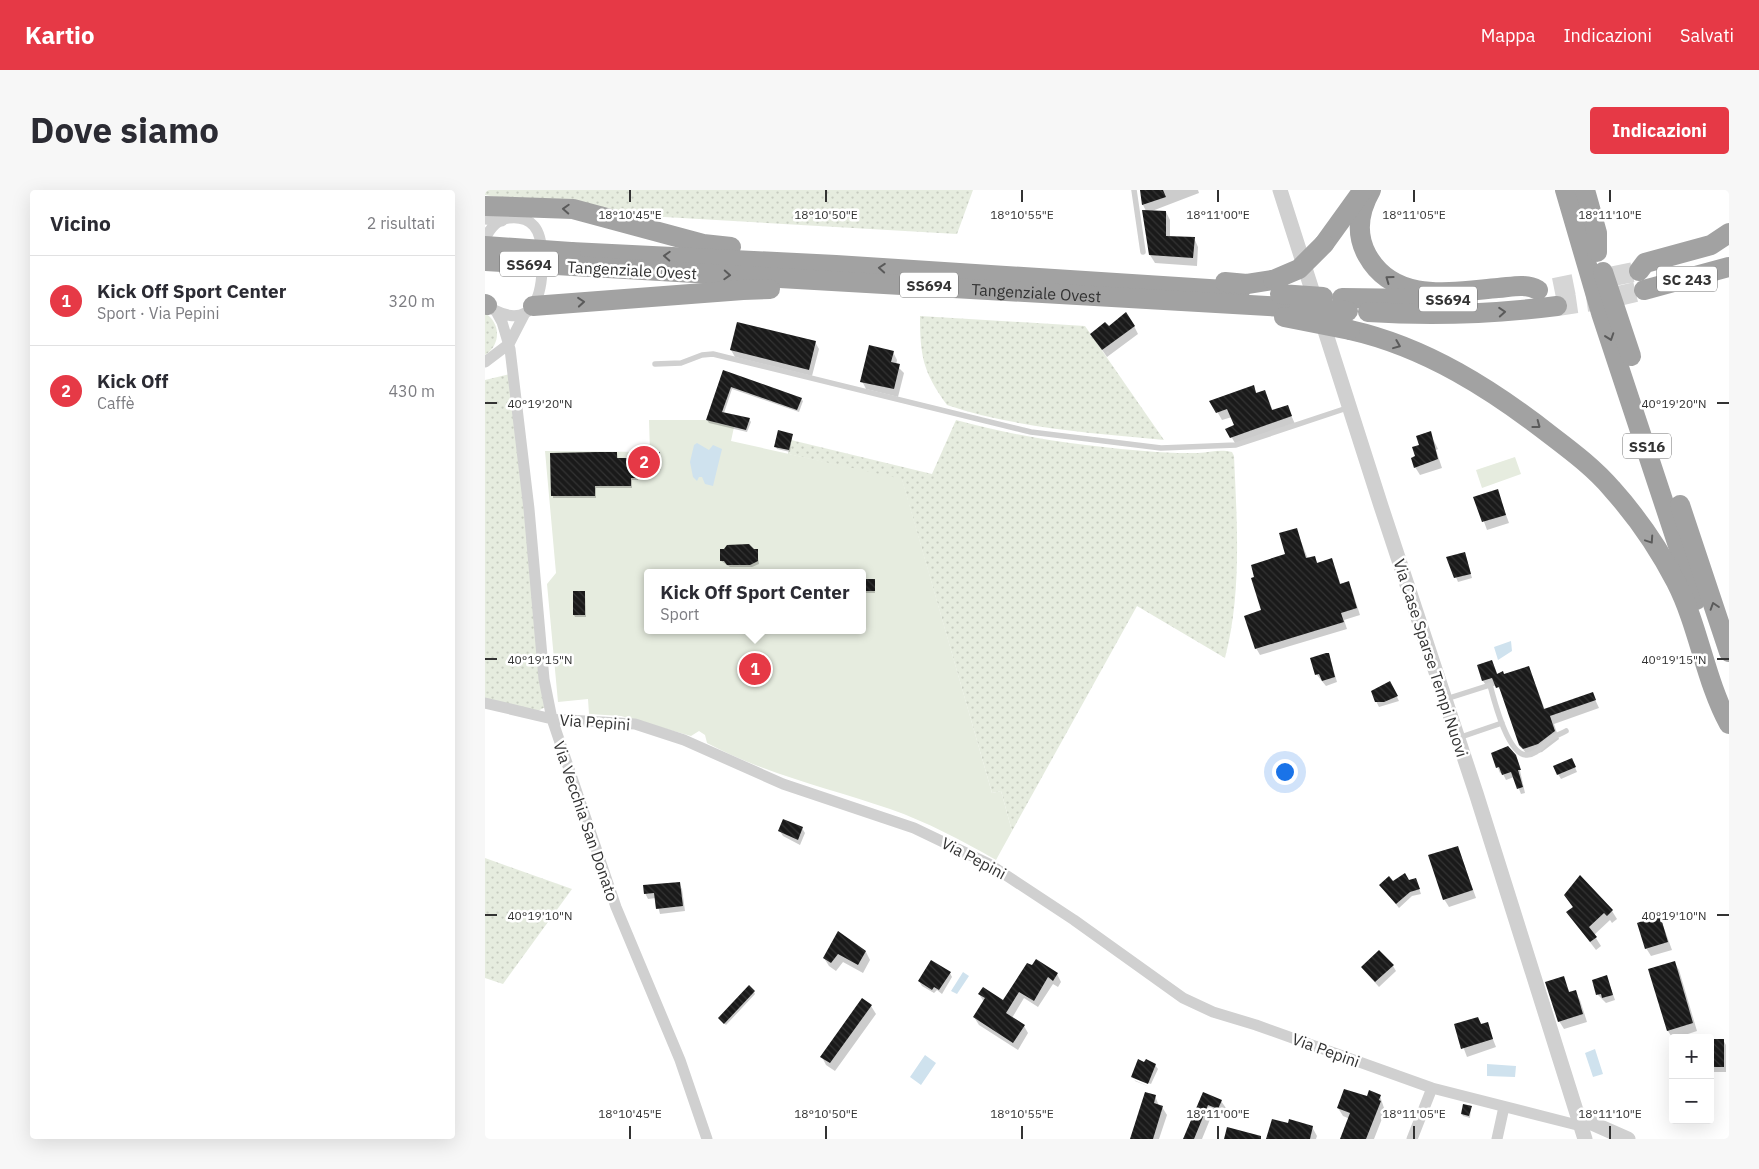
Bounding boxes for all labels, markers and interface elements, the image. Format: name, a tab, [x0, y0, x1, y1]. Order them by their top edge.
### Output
text: Kartio	[25, 19, 95, 51]
text: Mappa	[1481, 24, 1535, 47]
text: Indicazioni	[1563, 24, 1652, 47]
text: Salvati	[1680, 24, 1734, 47]
text: Dove siamo	[30, 107, 219, 153]
button: Indicazioni	[1590, 107, 1729, 154]
one-way arrow	[562, 204, 570, 215]
text: 18°10'45"E	[598, 207, 662, 222]
text: 18°10'50"E	[794, 207, 858, 222]
text: 18°10'55"E	[990, 207, 1054, 222]
text: 18°11'00"E	[1186, 207, 1250, 222]
text: 18°11'05"E	[1382, 207, 1446, 222]
text: 18°11'10"E	[1578, 207, 1642, 222]
text: Vicino	[50, 209, 111, 237]
text: 2 risultati	[367, 213, 435, 233]
one-way arrow	[663, 251, 671, 262]
road number: SS694	[500, 252, 558, 276]
street label: Tangenziale Ovest	[567, 257, 697, 283]
one-way arrow	[877, 262, 885, 273]
road number: SC 243	[1657, 266, 1717, 292]
one-way arrow	[723, 269, 731, 280]
road number: SS694	[900, 272, 958, 298]
one-way arrow	[1385, 276, 1395, 285]
text: Kick Off Sport Center	[97, 279, 286, 303]
street label: Tangenziale Ovest	[971, 279, 1102, 306]
road number: SS694	[1419, 286, 1477, 312]
text: 1	[61, 291, 71, 311]
text: 320 m	[388, 291, 435, 311]
one-way arrow	[578, 296, 586, 307]
text: Sport · Via Pepini	[97, 303, 219, 323]
one-way arrow	[1498, 307, 1506, 318]
one-way arrow	[1604, 332, 1614, 341]
one-way arrow	[1392, 339, 1400, 349]
text: Kick Off	[97, 369, 168, 393]
text: 2	[61, 381, 71, 401]
text: 430 m	[388, 381, 435, 401]
text: Caffè	[97, 393, 135, 413]
text: 40°19'20"N	[507, 396, 573, 411]
text: 40°19'20"N	[1641, 396, 1707, 411]
one-way arrow	[1531, 419, 1540, 427]
road number: SS16	[1623, 434, 1671, 458]
pin: 2	[628, 443, 660, 481]
one-way arrow	[1644, 534, 1653, 544]
street label: Via Case Sparse Tempi Nuovi	[1389, 556, 1473, 760]
popup	[644, 569, 866, 634]
text: Kick Off Sport Center	[660, 580, 850, 604]
one-way arrow	[1710, 602, 1720, 610]
text: Sport	[660, 604, 699, 624]
pin: 1	[739, 650, 771, 688]
text: 40°19'15"N	[507, 652, 573, 667]
text: 40°19'15"N	[1641, 652, 1707, 667]
street label: Via Pepini	[559, 710, 631, 734]
street label: Via Vecchia San Donato	[549, 738, 623, 904]
your location	[1272, 759, 1298, 785]
street label: Via Pepini	[938, 833, 1010, 883]
text: 40°19'10"N	[507, 908, 573, 923]
text: 40°19'10"N	[1641, 908, 1707, 923]
street label: Via Pepini	[1289, 1029, 1363, 1071]
map controls	[1669, 1034, 1714, 1124]
button: +	[1669, 1034, 1714, 1079]
button: −	[1669, 1079, 1714, 1124]
text: 18°10'45"E	[598, 1106, 662, 1121]
text: 18°10'50"E	[794, 1106, 858, 1121]
text: 18°10'55"E	[990, 1106, 1054, 1121]
text: 18°11'00"E	[1186, 1106, 1250, 1121]
text: 18°11'05"E	[1382, 1106, 1446, 1121]
text: 18°11'10"E	[1578, 1106, 1642, 1121]

